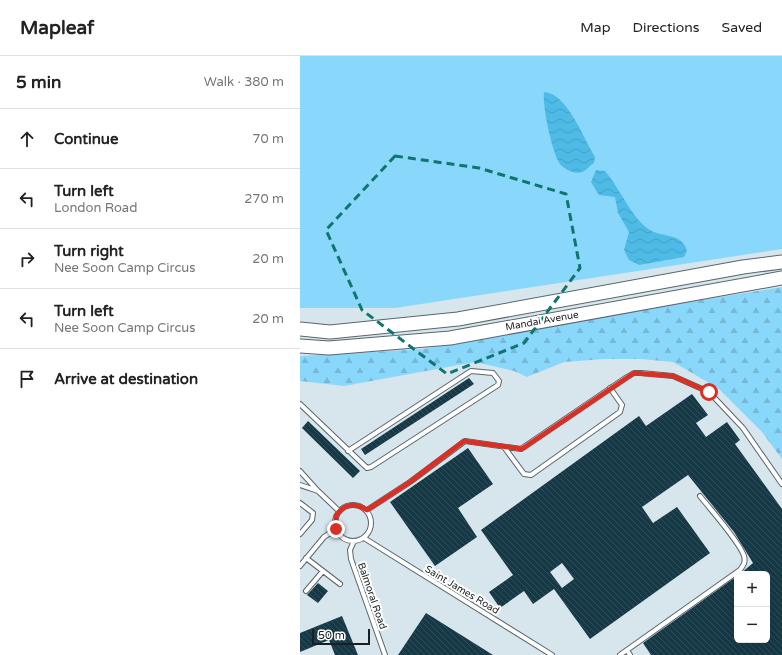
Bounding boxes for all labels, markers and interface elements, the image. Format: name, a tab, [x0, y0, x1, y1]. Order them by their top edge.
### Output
text: Mapleaf	[20, 17, 94, 39]
text: Map	[580, 19, 611, 36]
text: Directions	[633, 19, 700, 36]
text: Saved	[722, 19, 762, 36]
text: 5 min	[16, 72, 61, 93]
text: Walk · 380 m	[204, 74, 284, 90]
icon: ahead	[16, 128, 38, 150]
text: Continue	[54, 130, 118, 148]
text: 70 m	[252, 131, 284, 147]
text: Turn left	[54, 182, 114, 200]
icon: left	[16, 188, 38, 210]
text: 270 m	[244, 191, 284, 207]
text: London Road	[54, 200, 137, 216]
text: Turn right	[54, 242, 124, 260]
icon: right	[16, 248, 38, 270]
text: 20 m	[252, 251, 284, 267]
text: Nee Soon Camp Circus	[54, 260, 195, 276]
text: Turn left	[54, 302, 114, 320]
icon: left	[16, 308, 38, 330]
street label: Mandai Avenue	[504, 309, 580, 333]
text: 20 m	[252, 311, 284, 327]
text: Nee Soon Camp Circus	[54, 320, 195, 336]
icon: arrive	[16, 368, 38, 390]
text: Arrive at destination	[54, 370, 198, 388]
route start	[700, 383, 718, 401]
route end	[327, 520, 345, 538]
street label: Balmoral Road	[355, 561, 389, 631]
street label: Saint James Road	[423, 563, 501, 617]
map controls	[734, 571, 770, 643]
button: +	[734, 571, 770, 607]
button: −	[734, 607, 770, 643]
scale bar	[312, 627, 370, 646]
text: 50 m	[318, 629, 345, 642]

